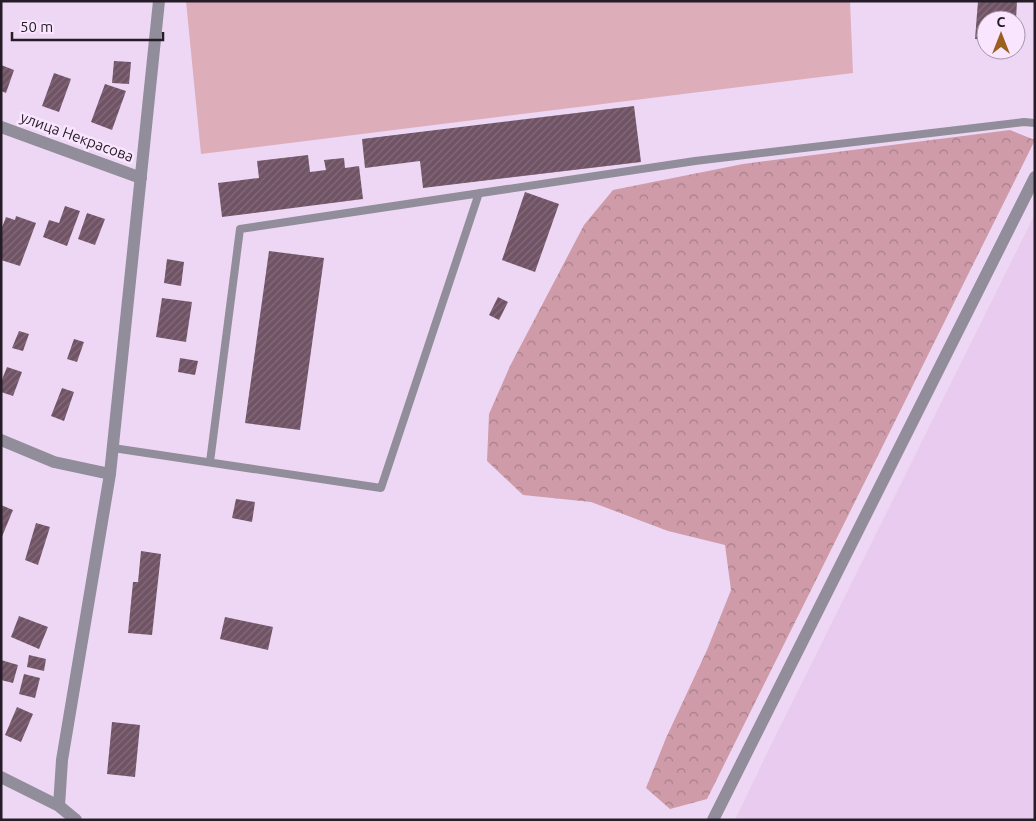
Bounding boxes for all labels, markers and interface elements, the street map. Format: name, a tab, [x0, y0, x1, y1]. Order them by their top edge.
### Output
scale bar	[12, 10, 164, 42]
north arrow	[976, 10, 1026, 60]
text: С	[997, 14, 1006, 30]
text: 50 m	[20, 18, 53, 35]
street label: улица Некрасова	[18, 108, 136, 165]

